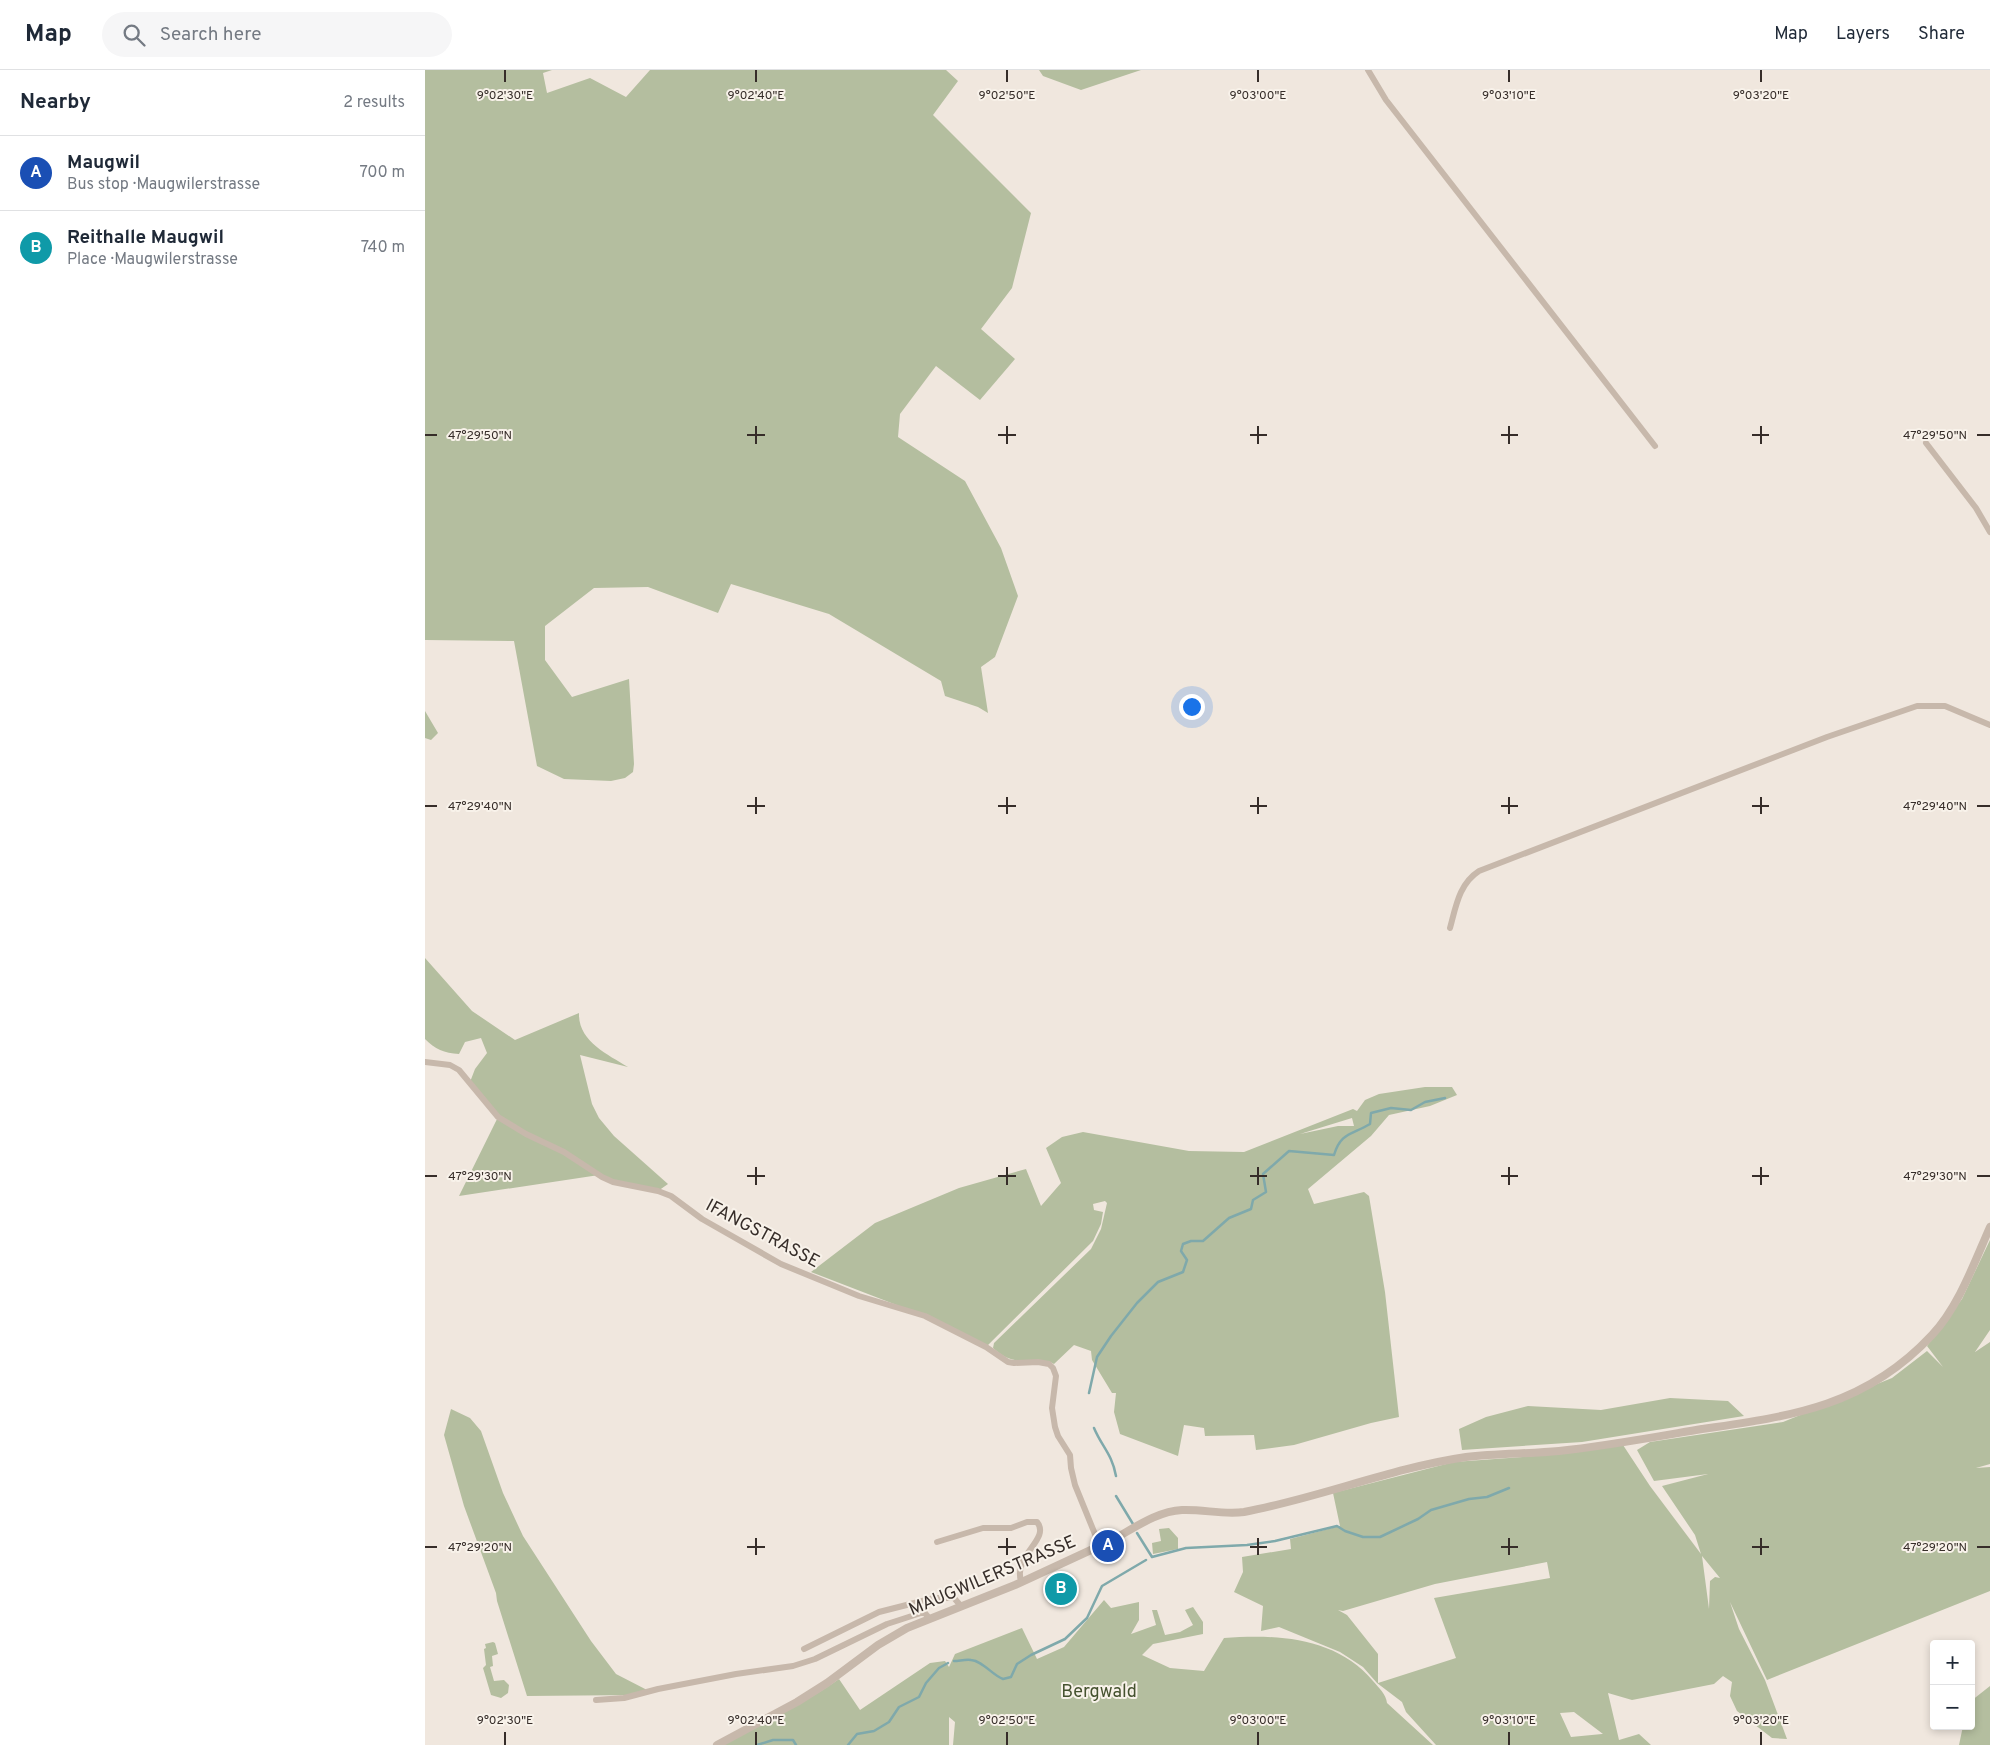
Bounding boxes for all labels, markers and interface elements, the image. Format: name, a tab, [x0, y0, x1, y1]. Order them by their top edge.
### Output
search box	[102, 12, 452, 57]
text: Map	[25, 20, 72, 50]
icon: search	[120, 21, 148, 49]
text: Search here	[160, 23, 261, 47]
text: Map	[1774, 23, 1808, 46]
text: Layers	[1836, 23, 1890, 46]
text: Share	[1918, 23, 1965, 46]
text: 9°02'30"E	[477, 88, 533, 104]
text: 9°02'40"E	[728, 88, 784, 104]
text: 9°02'50"E	[979, 88, 1035, 104]
text: 9°03'00"E	[1230, 88, 1286, 104]
text: 9°03'10"E	[1482, 88, 1536, 104]
text: 9°03'20"E	[1733, 88, 1789, 104]
text: Nearby	[20, 89, 91, 116]
text: 2 results	[343, 93, 405, 113]
text: Maugwil	[67, 151, 140, 175]
text: A	[30, 163, 42, 183]
text: 700 m	[359, 163, 405, 183]
text: Bus stop · Maugwilerstrasse	[67, 175, 260, 195]
text: Reithalle Maugwil	[67, 226, 224, 250]
text: B	[30, 238, 42, 258]
text: 740 m	[361, 238, 405, 258]
text: Place · Maugwilerstrasse	[67, 250, 238, 270]
text: 47°29'50"N	[448, 428, 512, 444]
text: 47°29'50"N	[1903, 428, 1967, 444]
your location	[1179, 694, 1205, 720]
text: 47°29'40"N	[448, 799, 512, 815]
text: 47°29'40"N	[1903, 799, 1967, 815]
text: 47°29'30"N	[448, 1169, 512, 1185]
text: 47°29'30"N	[1903, 1169, 1967, 1185]
street label: IFANGSTRASSE	[701, 1195, 823, 1274]
pin: A	[1092, 1527, 1124, 1565]
street label: MAUGWILERSTRASSE	[906, 1531, 1080, 1622]
text: 47°29'20"N	[448, 1540, 512, 1556]
text: 47°29'20"N	[1903, 1540, 1967, 1556]
pin: B	[1045, 1570, 1077, 1608]
map controls	[1930, 1640, 1975, 1730]
button: +	[1930, 1640, 1975, 1685]
park label: Bergwald	[1061, 1681, 1137, 1704]
button: −	[1930, 1685, 1975, 1730]
text: 9°02'30"E	[477, 1713, 533, 1729]
text: 9°02'40"E	[728, 1713, 784, 1729]
text: 9°02'50"E	[979, 1713, 1035, 1729]
text: 9°03'00"E	[1230, 1713, 1286, 1729]
text: 9°03'10"E	[1482, 1713, 1536, 1729]
text: 9°03'20"E	[1733, 1713, 1789, 1729]

